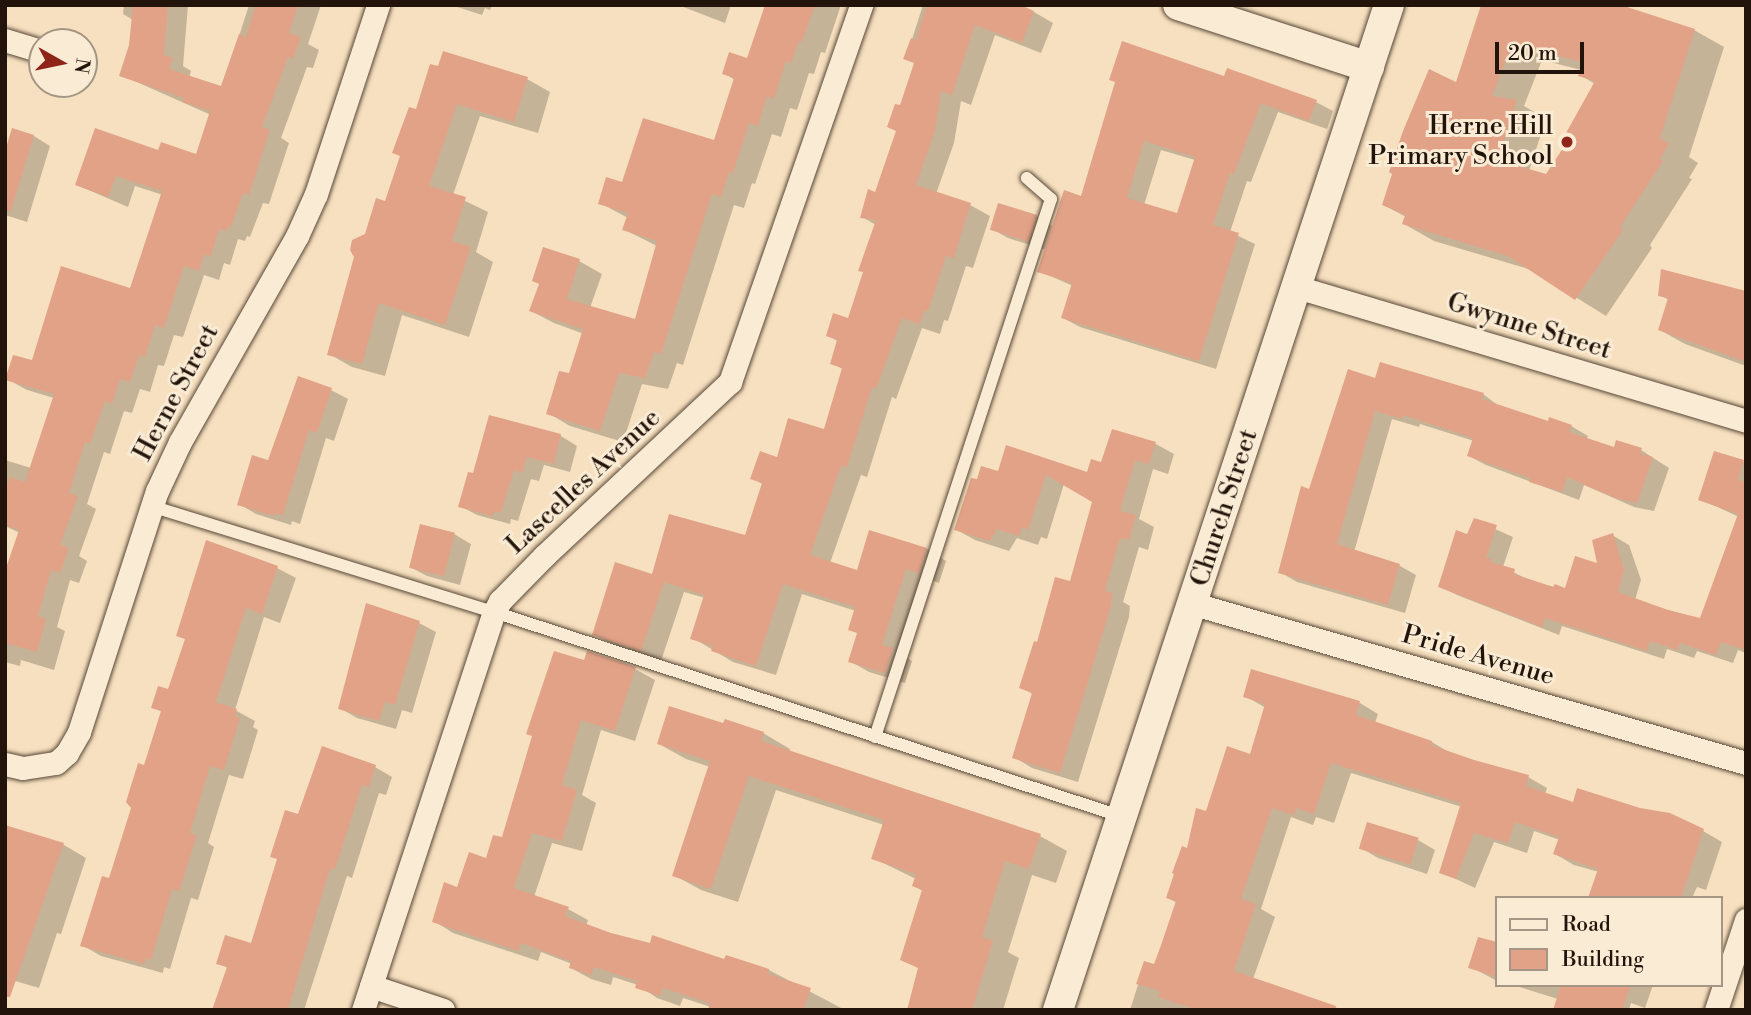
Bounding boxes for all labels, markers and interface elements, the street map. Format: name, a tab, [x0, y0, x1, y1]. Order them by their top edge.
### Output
north arrow	[28, 28, 98, 98]
scale bar	[1499, 28, 1588, 72]
text: 20 m	[1508, 41, 1557, 67]
text: N	[69, 57, 95, 75]
place label: Herne Hill Primary School	[1369, 111, 1553, 172]
marker: Herne Hill Primary School	[1559, 134, 1575, 150]
street label: Gwynne Street	[1443, 287, 1615, 367]
street label: Herne Street	[128, 319, 226, 467]
street label: Lascelles Avenue	[501, 403, 667, 561]
street label: Church Street	[1185, 425, 1265, 591]
street label: Pride Avenue	[1398, 619, 1558, 693]
legend	[1496, 896, 1723, 987]
text: Road	[1562, 912, 1611, 938]
text: Building	[1562, 947, 1644, 973]

